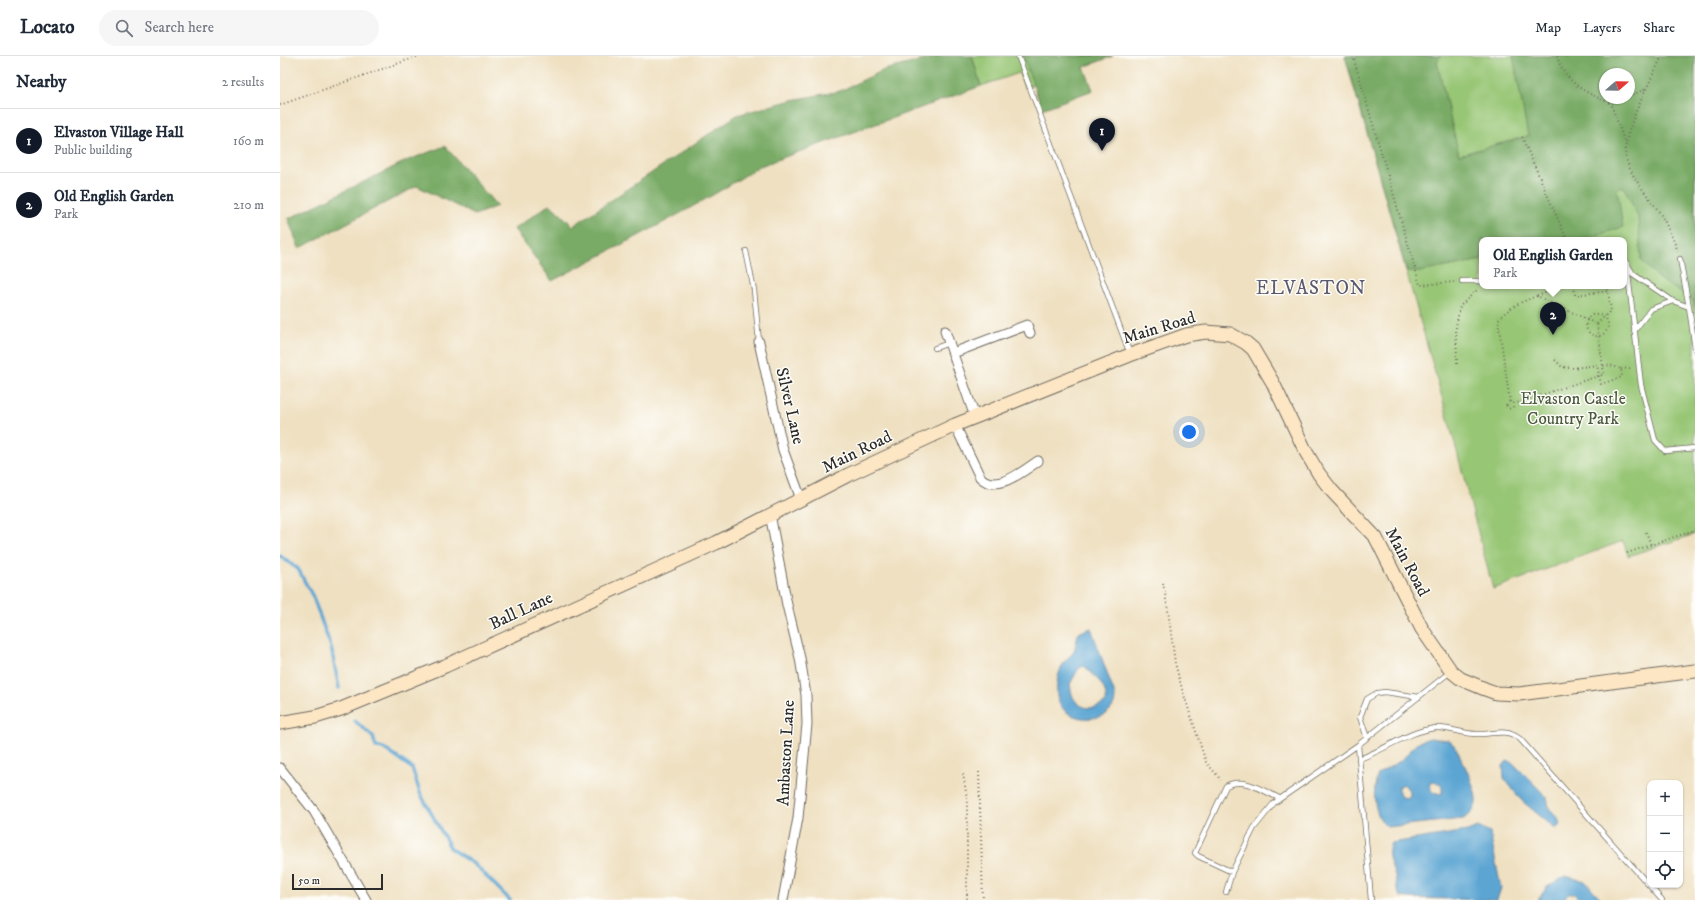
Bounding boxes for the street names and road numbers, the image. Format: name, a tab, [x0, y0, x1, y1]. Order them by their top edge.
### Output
street label: Main Road	[1120, 306, 1199, 349]
street label: Silver Lane	[771, 365, 809, 447]
street label: Main Road	[819, 425, 896, 478]
street label: Main Road	[1380, 524, 1435, 601]
street label: Ball Lane	[486, 587, 556, 635]
street label: Ambaston Lane	[772, 700, 800, 806]

